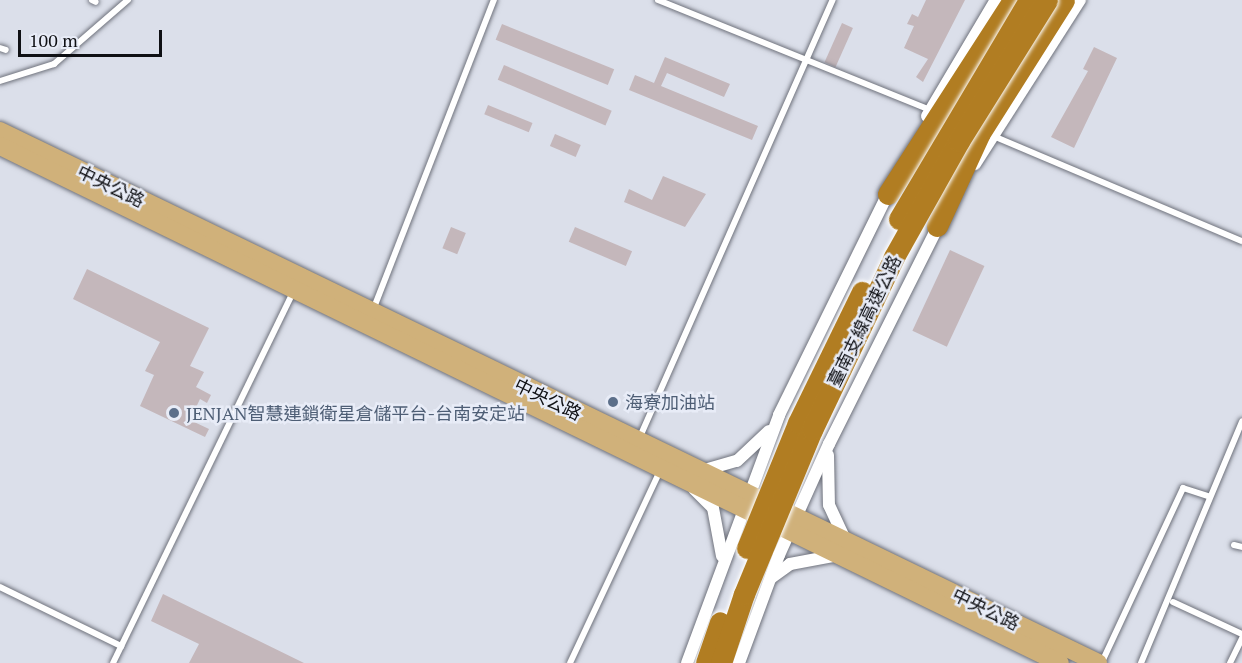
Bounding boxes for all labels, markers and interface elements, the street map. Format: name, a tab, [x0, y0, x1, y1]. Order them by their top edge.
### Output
scale bar	[21, 18, 165, 56]
text: 100 m	[29, 28, 78, 52]
street label: 中央公路	[74, 161, 148, 211]
street label: 臺南支線高速公路	[823, 252, 905, 390]
street label: 中央公路	[511, 374, 585, 424]
place label: 海寮加油站	[625, 391, 715, 413]
marker: 海寮加油站	[606, 395, 620, 409]
place label: JENJAN智慧連鎖衛星倉儲平台-台南安定站	[186, 402, 525, 424]
marker: JENJAN智慧連鎖衛星倉儲平台-台南安定站	[167, 406, 181, 420]
street label: 中央公路	[949, 584, 1023, 634]

